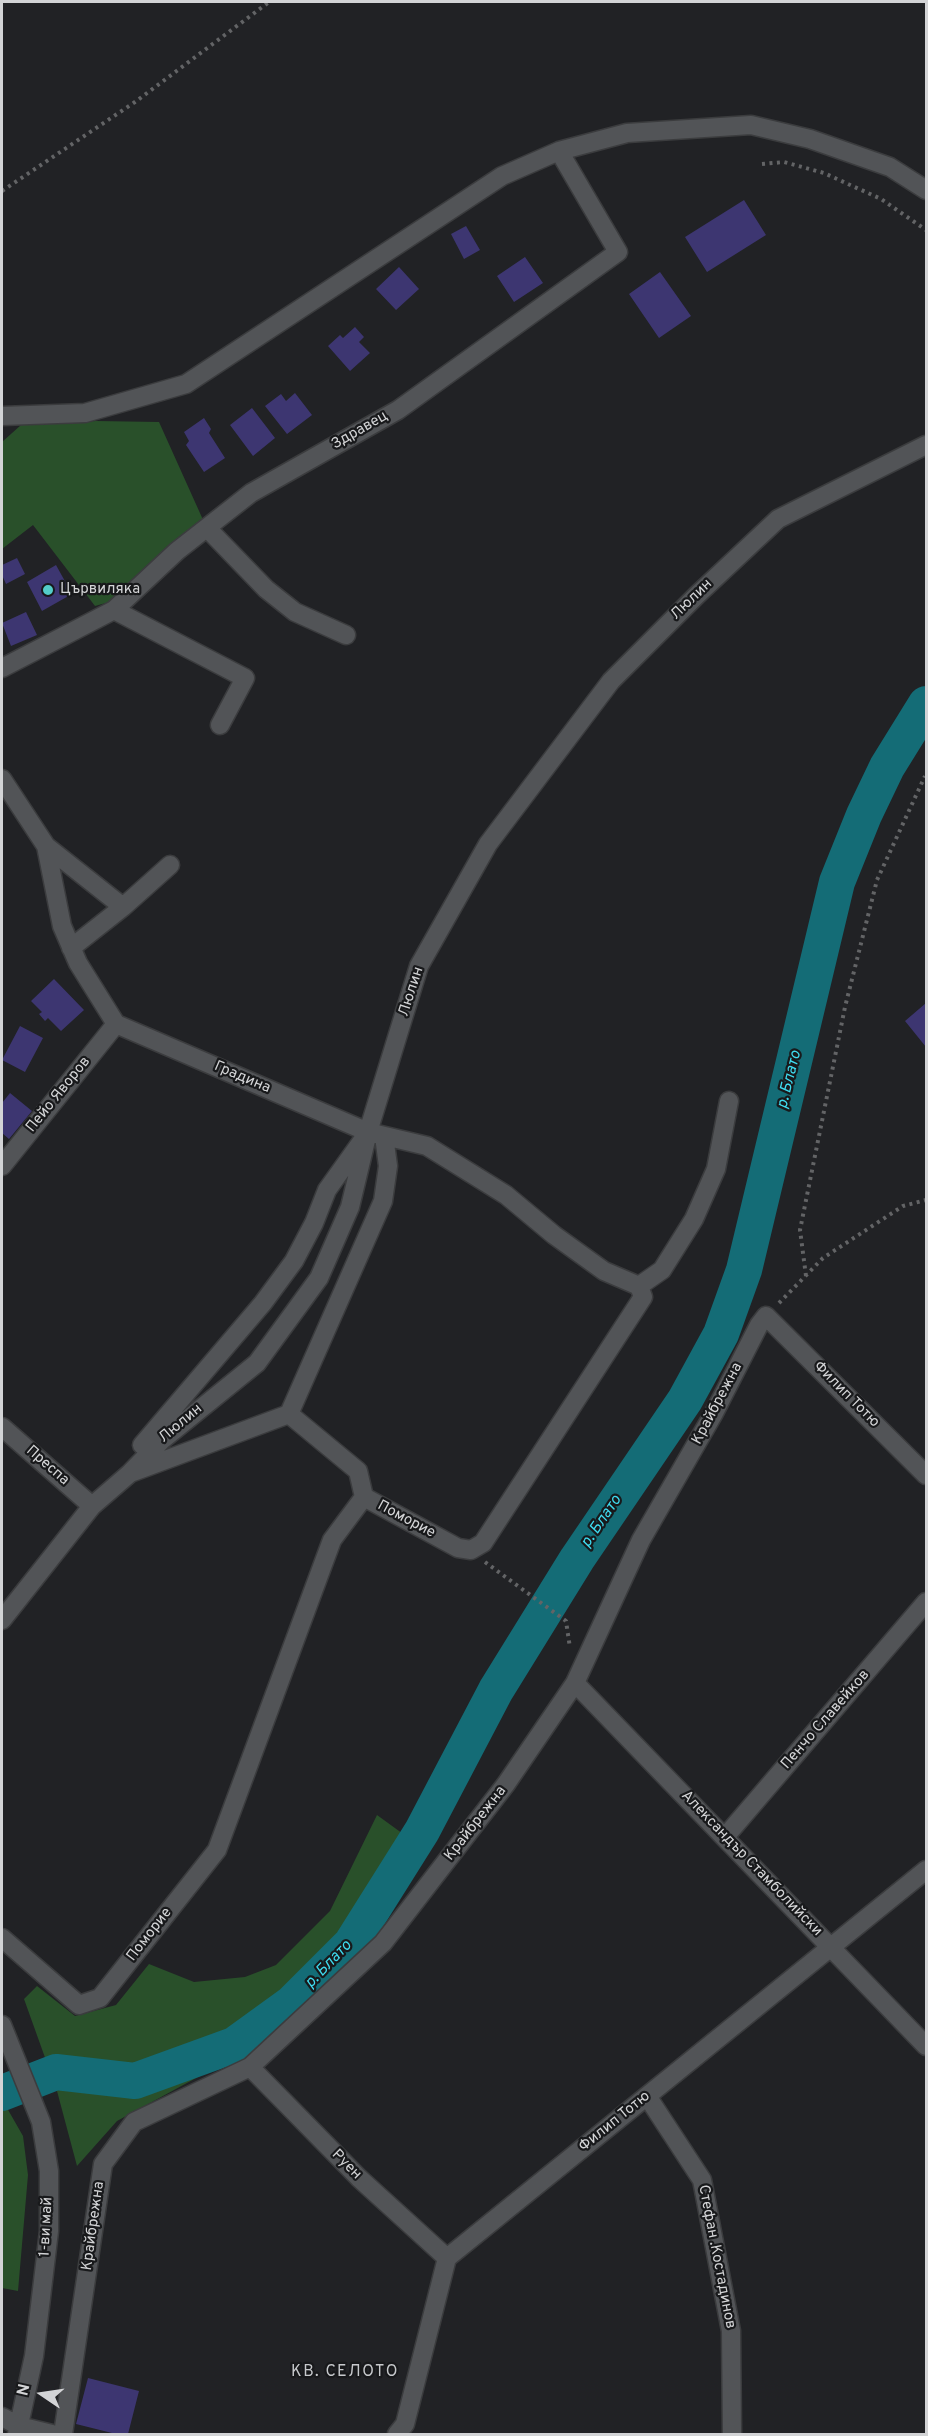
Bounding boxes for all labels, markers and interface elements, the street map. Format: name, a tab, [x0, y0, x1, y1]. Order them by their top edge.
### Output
street label: Здравец	[329, 408, 391, 454]
street label: Люлин	[667, 576, 717, 624]
place label: Цървиляка	[60, 581, 140, 599]
marker: Цървиляка	[41, 583, 55, 597]
street label: Люлин	[396, 965, 428, 1019]
water label: р. Блато	[774, 1049, 806, 1111]
street label: Пейо Яворов	[23, 1053, 95, 1137]
street label: Градина	[211, 1058, 273, 1098]
street label: Филип Тотю	[809, 1358, 883, 1432]
street label: Крайбрежна	[689, 1360, 747, 1448]
street label: Люлин	[156, 1401, 206, 1447]
street label: Преспа	[22, 1442, 72, 1490]
water label: р. Блато	[578, 1492, 626, 1552]
street label: Поморие	[374, 1497, 438, 1543]
street label: Пенчо Славейков	[778, 1667, 874, 1773]
street label: Крайбрежна	[441, 1783, 511, 1865]
street label: Александър Стамболийски	[677, 1787, 825, 1941]
street label: Поморие	[124, 1905, 176, 1965]
water label: р. Блато	[302, 1937, 356, 1993]
street label: Филип Тотю	[576, 2088, 654, 2156]
street label: Руен	[327, 2146, 365, 2184]
street label: Крайбрежна	[79, 2180, 109, 2272]
street label: Стефан .Костадинов	[693, 2184, 739, 2330]
street label: 1-ви май	[36, 2197, 58, 2257]
district label: КВ. СЕЛОТО	[291, 2363, 399, 2383]
north arrow	[12, 2364, 72, 2424]
text: N	[13, 2382, 35, 2398]

